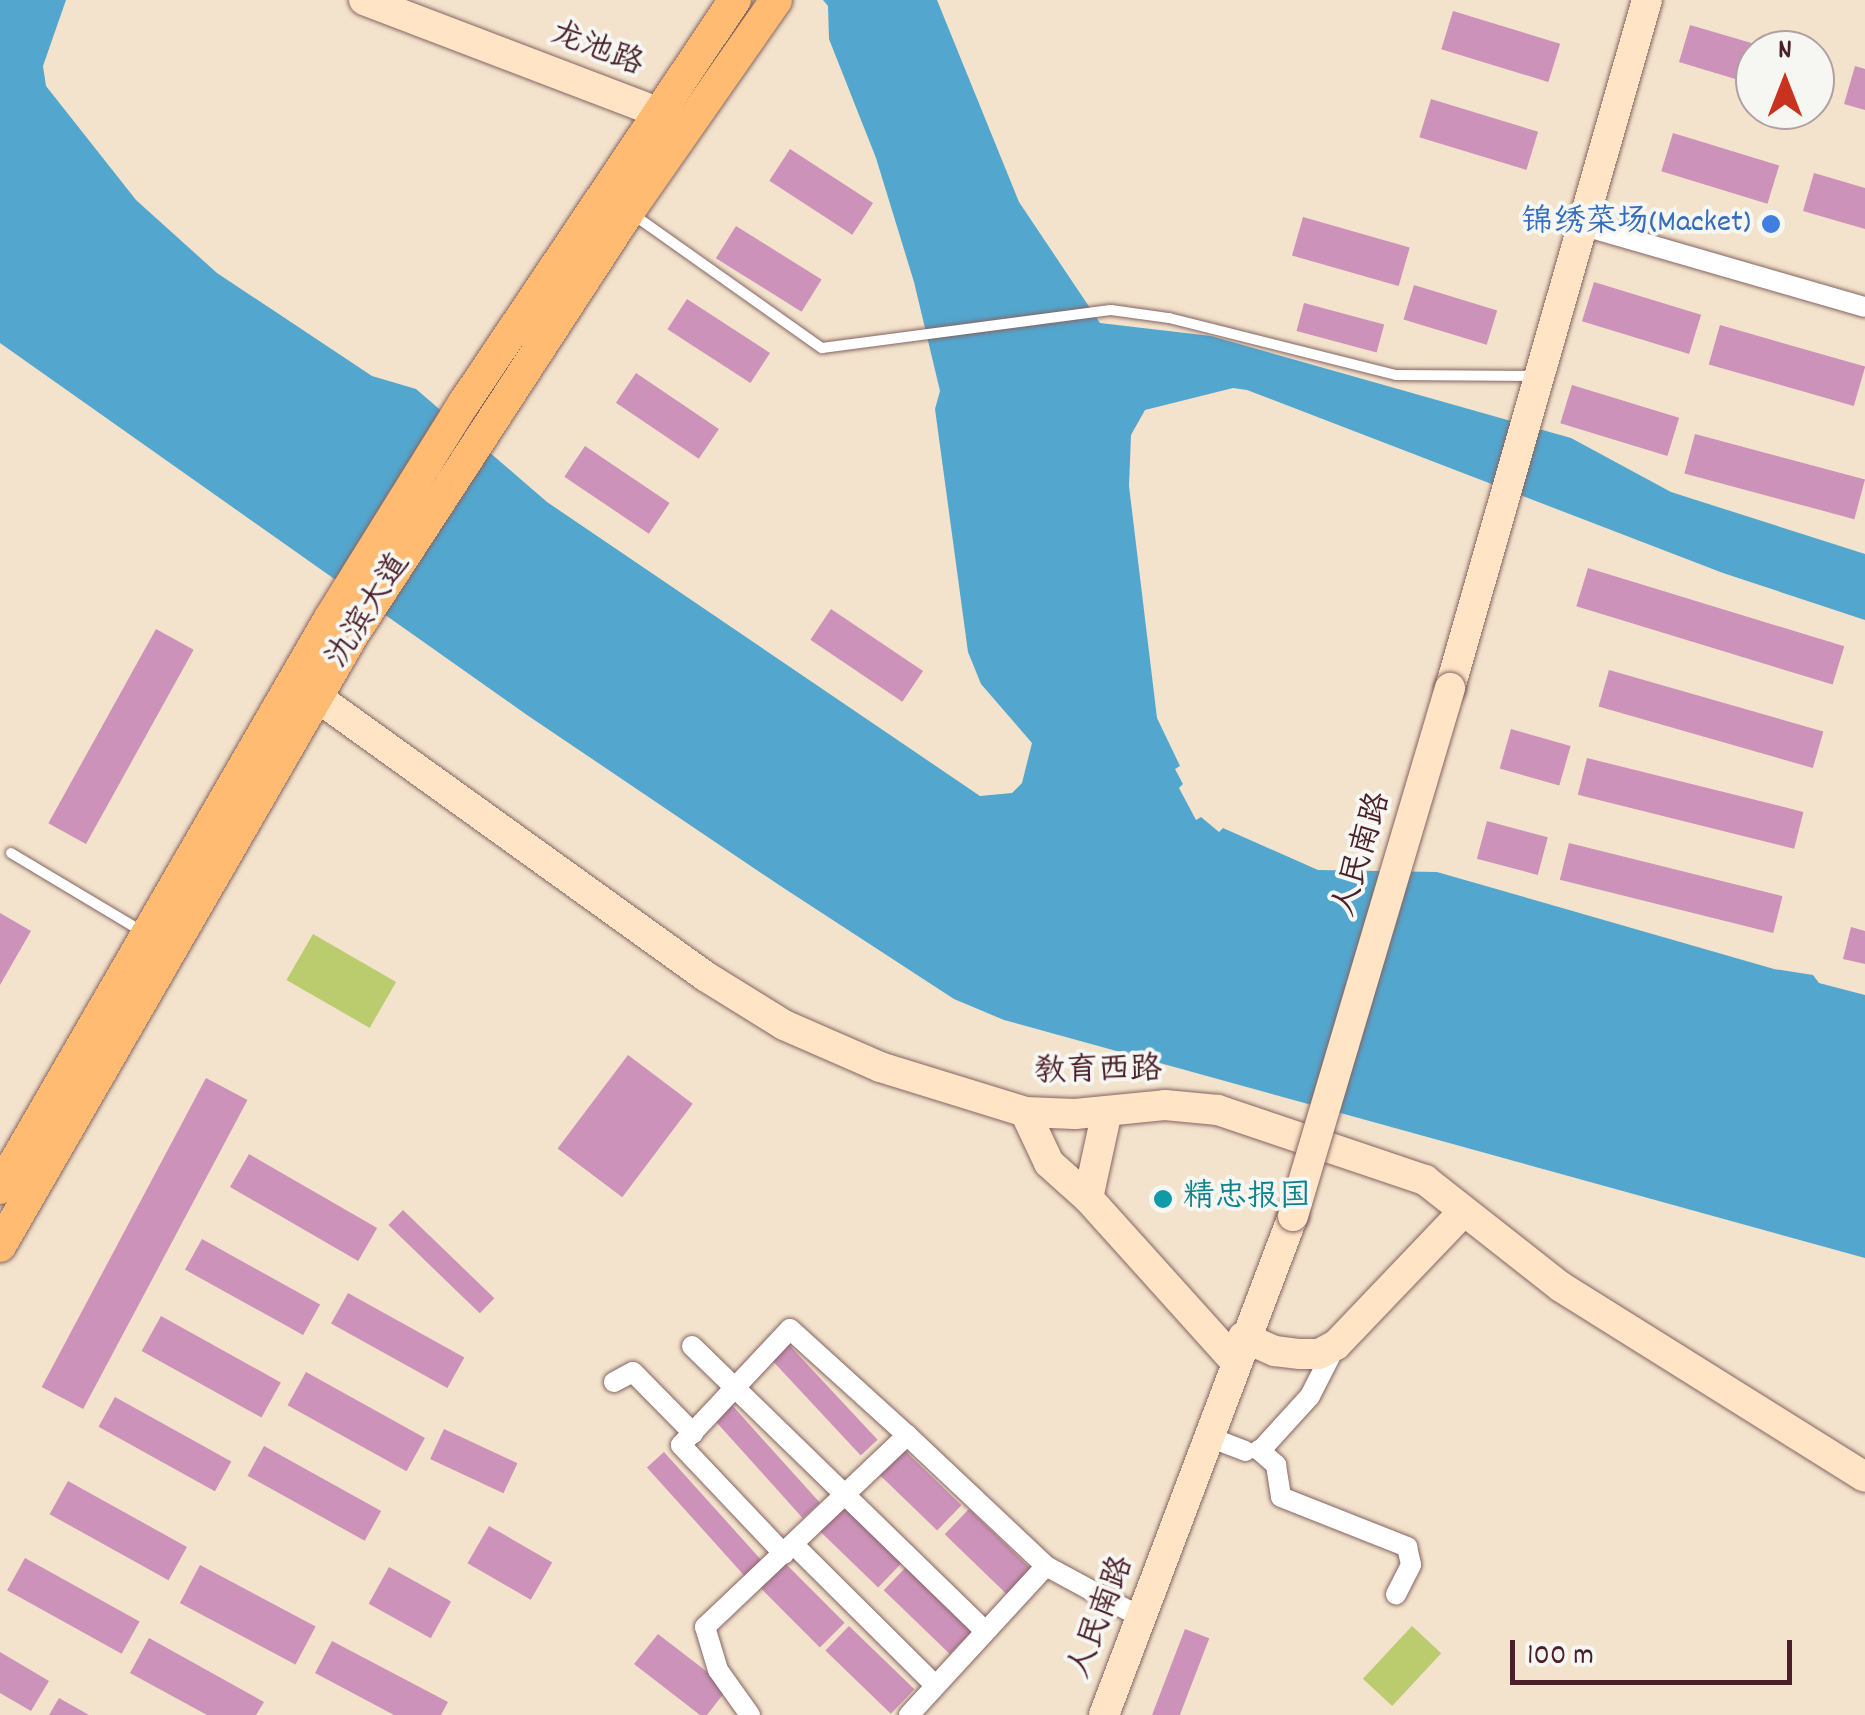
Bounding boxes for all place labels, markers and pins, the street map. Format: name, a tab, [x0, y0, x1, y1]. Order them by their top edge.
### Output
place label: 锦绣菜场(Macket)	[1521, 205, 1751, 243]
marker: 锦绣菜场(Macket)	[1760, 213, 1782, 235]
place label: 精忠报国	[1183, 1180, 1311, 1218]
marker: 精忠报国	[1152, 1188, 1174, 1210]

